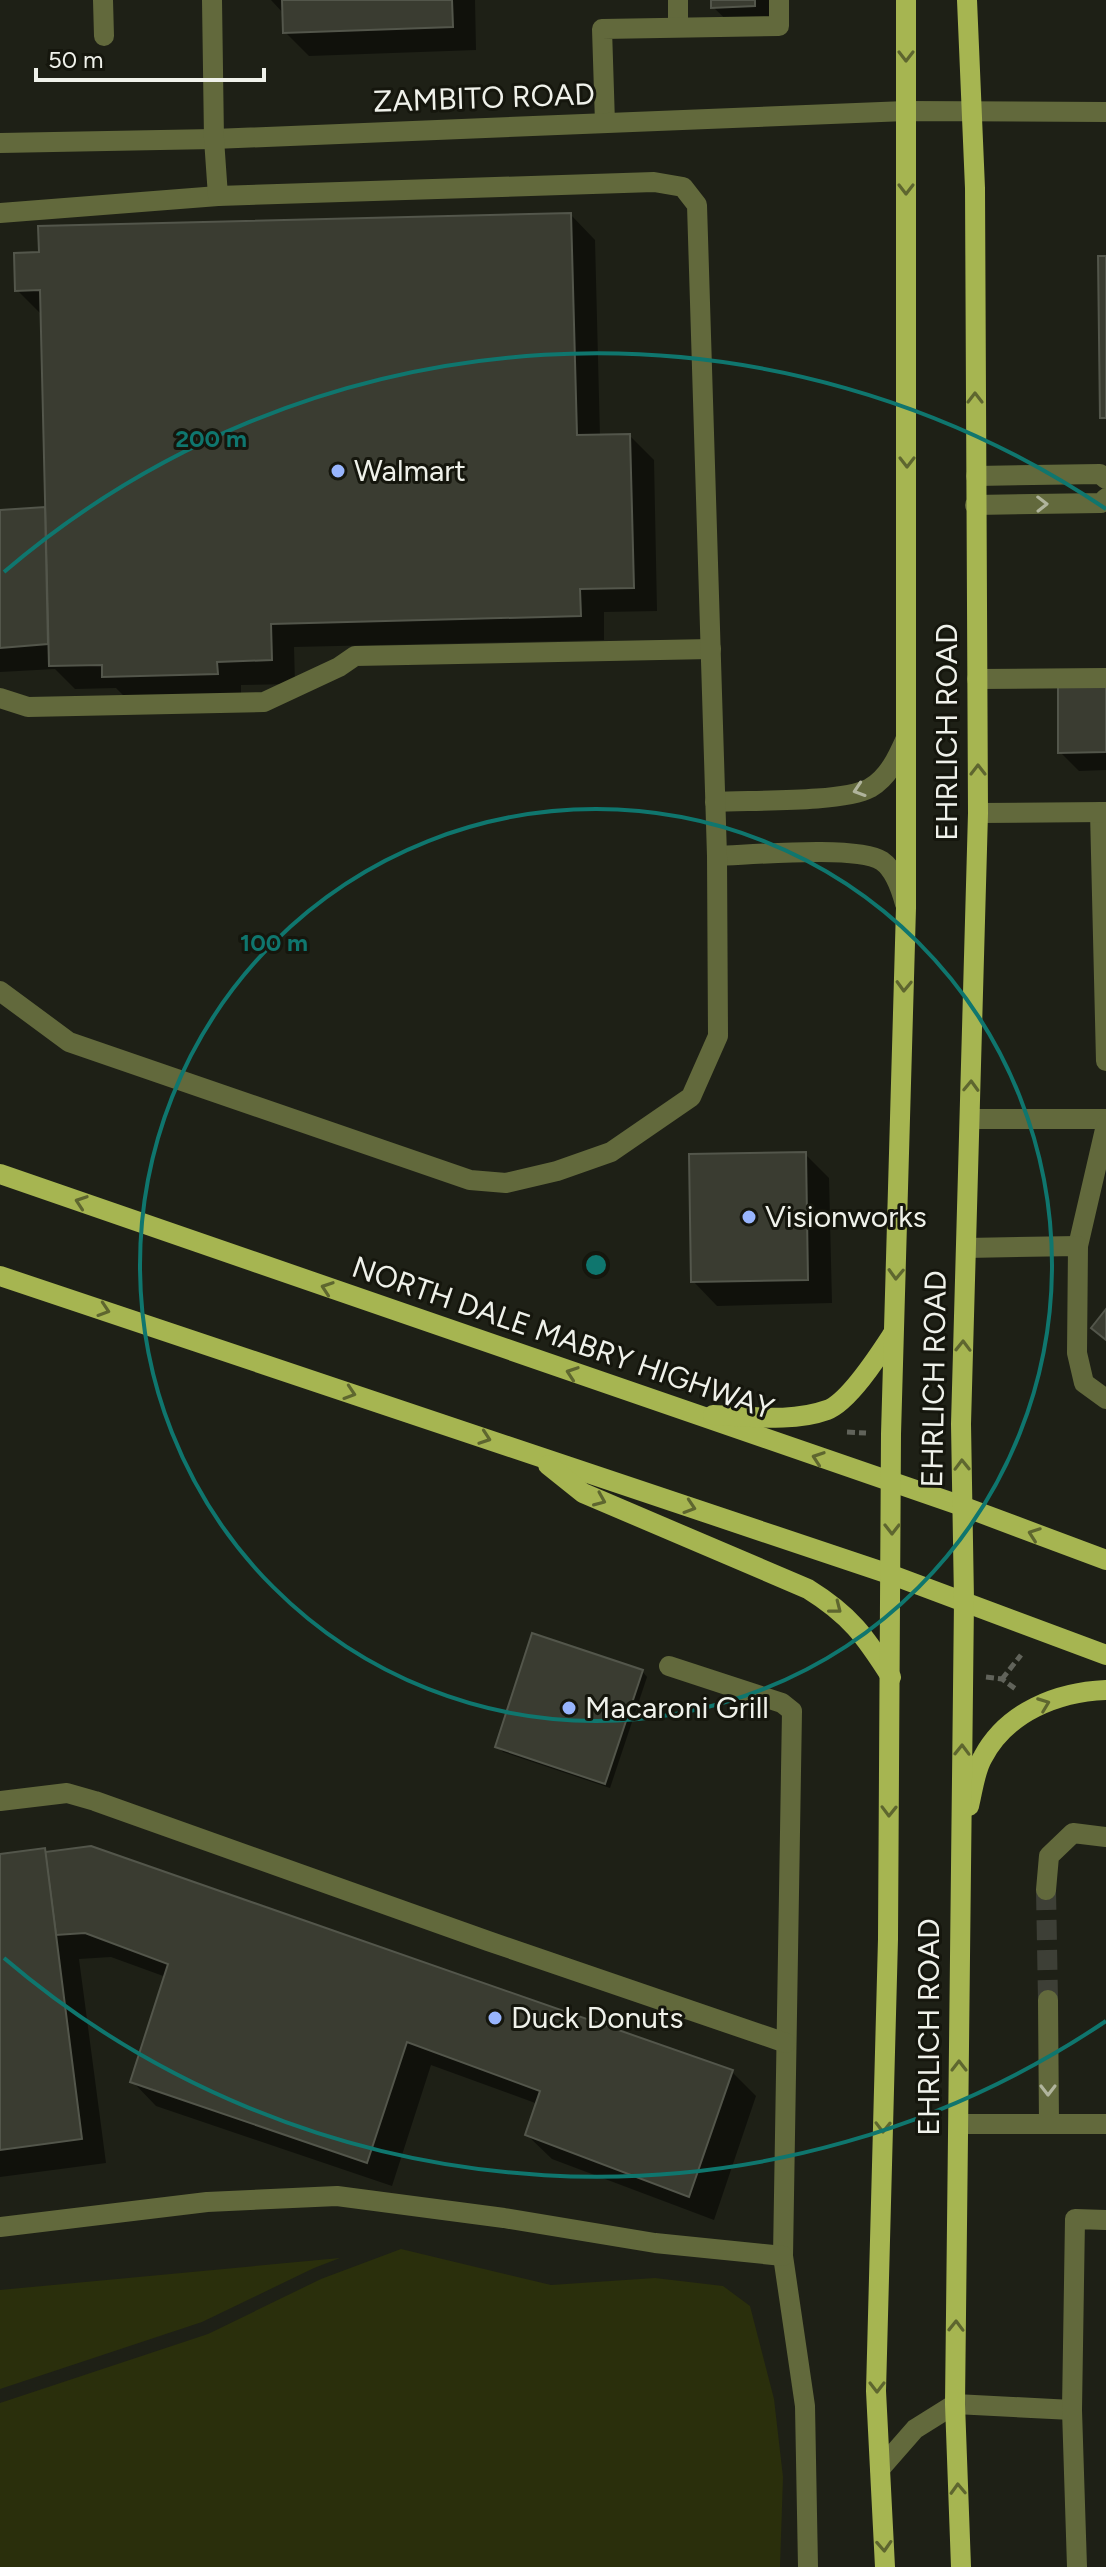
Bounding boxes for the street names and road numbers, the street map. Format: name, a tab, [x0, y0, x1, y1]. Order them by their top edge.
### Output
street label: ZAMBITO ROAD	[373, 75, 595, 120]
street label: EHRLICH ROAD	[928, 623, 965, 841]
street label: NORTH DALE MABRY HIGHWAY	[347, 1248, 779, 1427]
street label: EHRLICH ROAD	[913, 1270, 954, 1488]
street label: EHRLICH ROAD	[910, 1918, 947, 2136]

